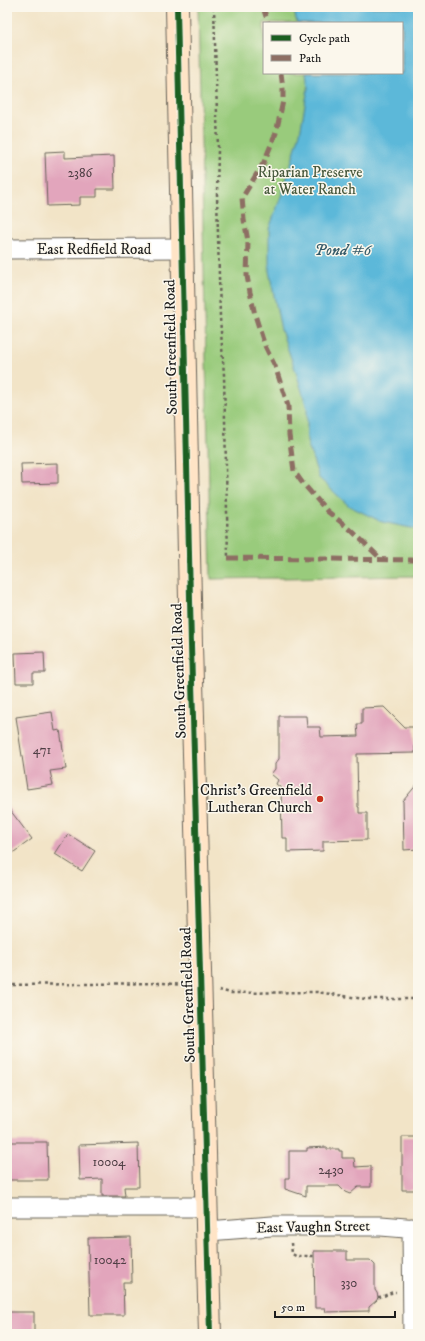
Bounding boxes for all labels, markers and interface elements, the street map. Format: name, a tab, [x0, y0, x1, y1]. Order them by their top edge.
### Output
legend	[263, 22, 403, 74]
text: Cycle path	[299, 31, 351, 46]
text: Path	[299, 51, 322, 66]
park label: Riparian Preserve at Water Ranch	[258, 163, 362, 199]
house number: 2386	[68, 165, 93, 181]
street label: East Redfield Road	[37, 240, 152, 259]
water label: Pond #6	[315, 240, 373, 260]
street label: South Greenfield Road	[160, 279, 182, 415]
street label: South Greenfield Road	[167, 602, 191, 739]
house number: 471	[33, 742, 52, 758]
place label: Christ's Greenfield Lutheran Church	[200, 781, 313, 817]
marker: Christ's Greenfield Lutheran Church	[315, 794, 325, 804]
street label: South Greenfield Road	[176, 926, 200, 1063]
house number: 10004	[92, 1154, 126, 1170]
house number: 2430	[318, 1162, 344, 1178]
street label: East Vaughn Street	[256, 1217, 370, 1237]
house number: 10042	[94, 1252, 127, 1268]
house number: 330	[341, 1275, 357, 1291]
scale bar	[275, 1293, 395, 1319]
text: 50 m	[281, 1300, 305, 1315]

